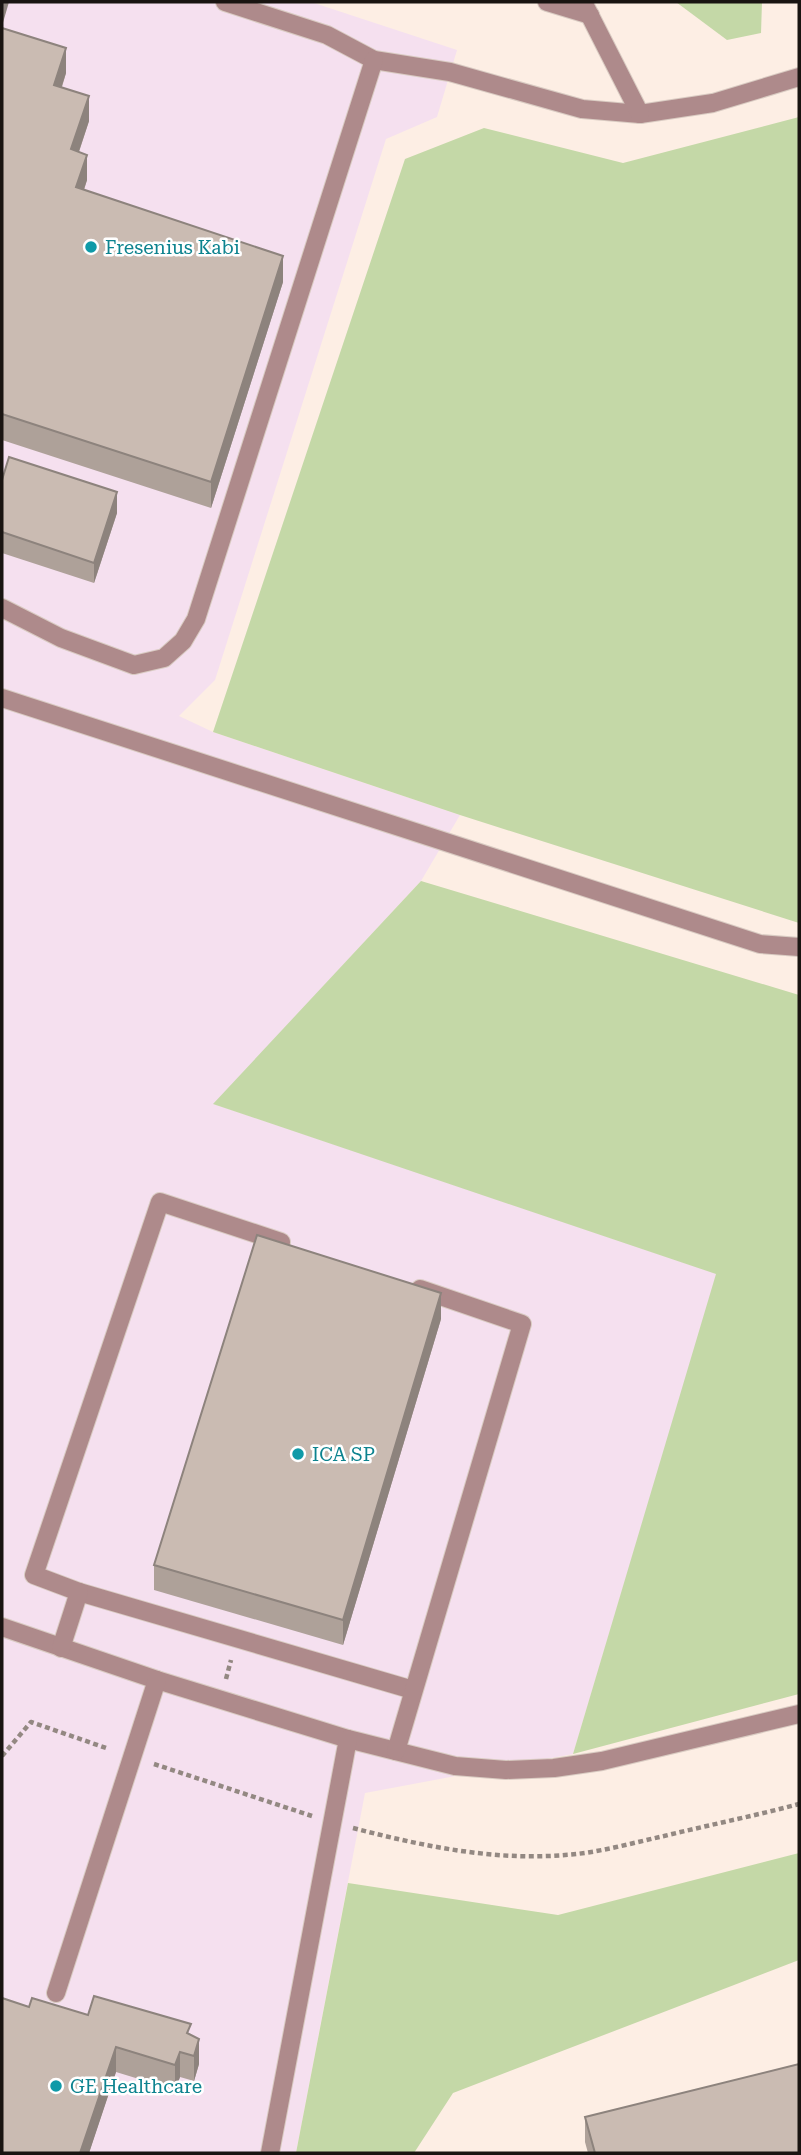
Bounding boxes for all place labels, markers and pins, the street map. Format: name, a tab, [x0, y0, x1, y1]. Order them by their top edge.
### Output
place label: Fresenius Kabi	[105, 236, 240, 259]
marker: Fresenius Kabi	[83, 239, 99, 255]
place label: ICA SP	[312, 1443, 375, 1466]
marker: ICA SP	[290, 1446, 306, 1462]
place label: GE Healthcare	[70, 2075, 202, 2098]
marker: GE Healthcare	[48, 2078, 64, 2094]

